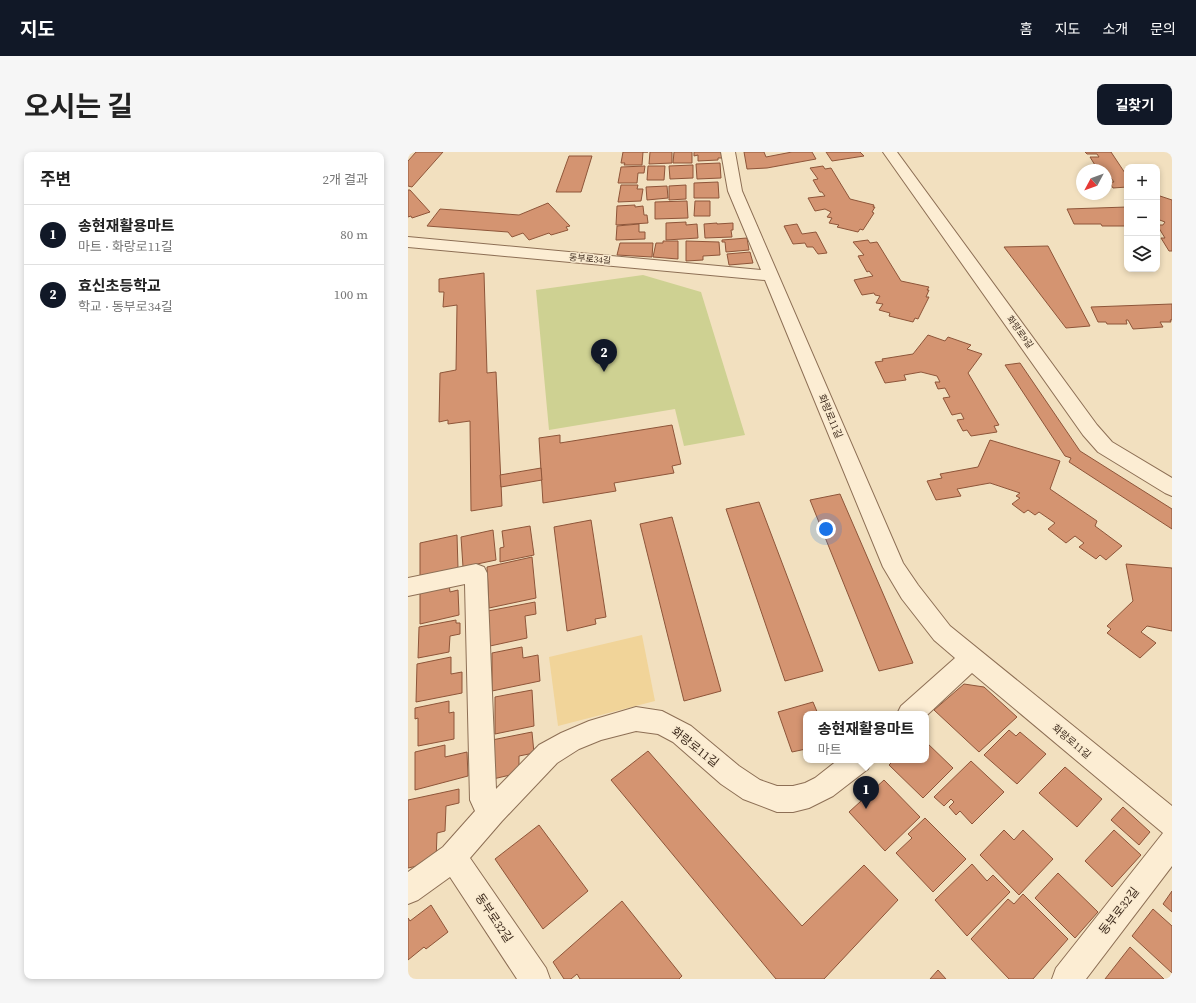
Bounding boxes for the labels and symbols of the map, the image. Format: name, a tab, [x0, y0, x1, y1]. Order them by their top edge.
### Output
north arrow	[1076, 164, 1112, 200]
street label: 동부로34길	[568, 251, 612, 267]
street label: 화랑로9길	[1004, 313, 1036, 351]
pin: 2	[591, 339, 617, 372]
street label: 화랑로11길	[815, 392, 846, 440]
your location	[816, 519, 836, 539]
street label: 화랑로11길	[1050, 721, 1094, 761]
street label: 화랑로11길	[668, 723, 722, 771]
pin: 1	[853, 776, 879, 809]
street label: 동부로32길	[1095, 884, 1143, 938]
street label: 동부로32길	[472, 890, 516, 946]

